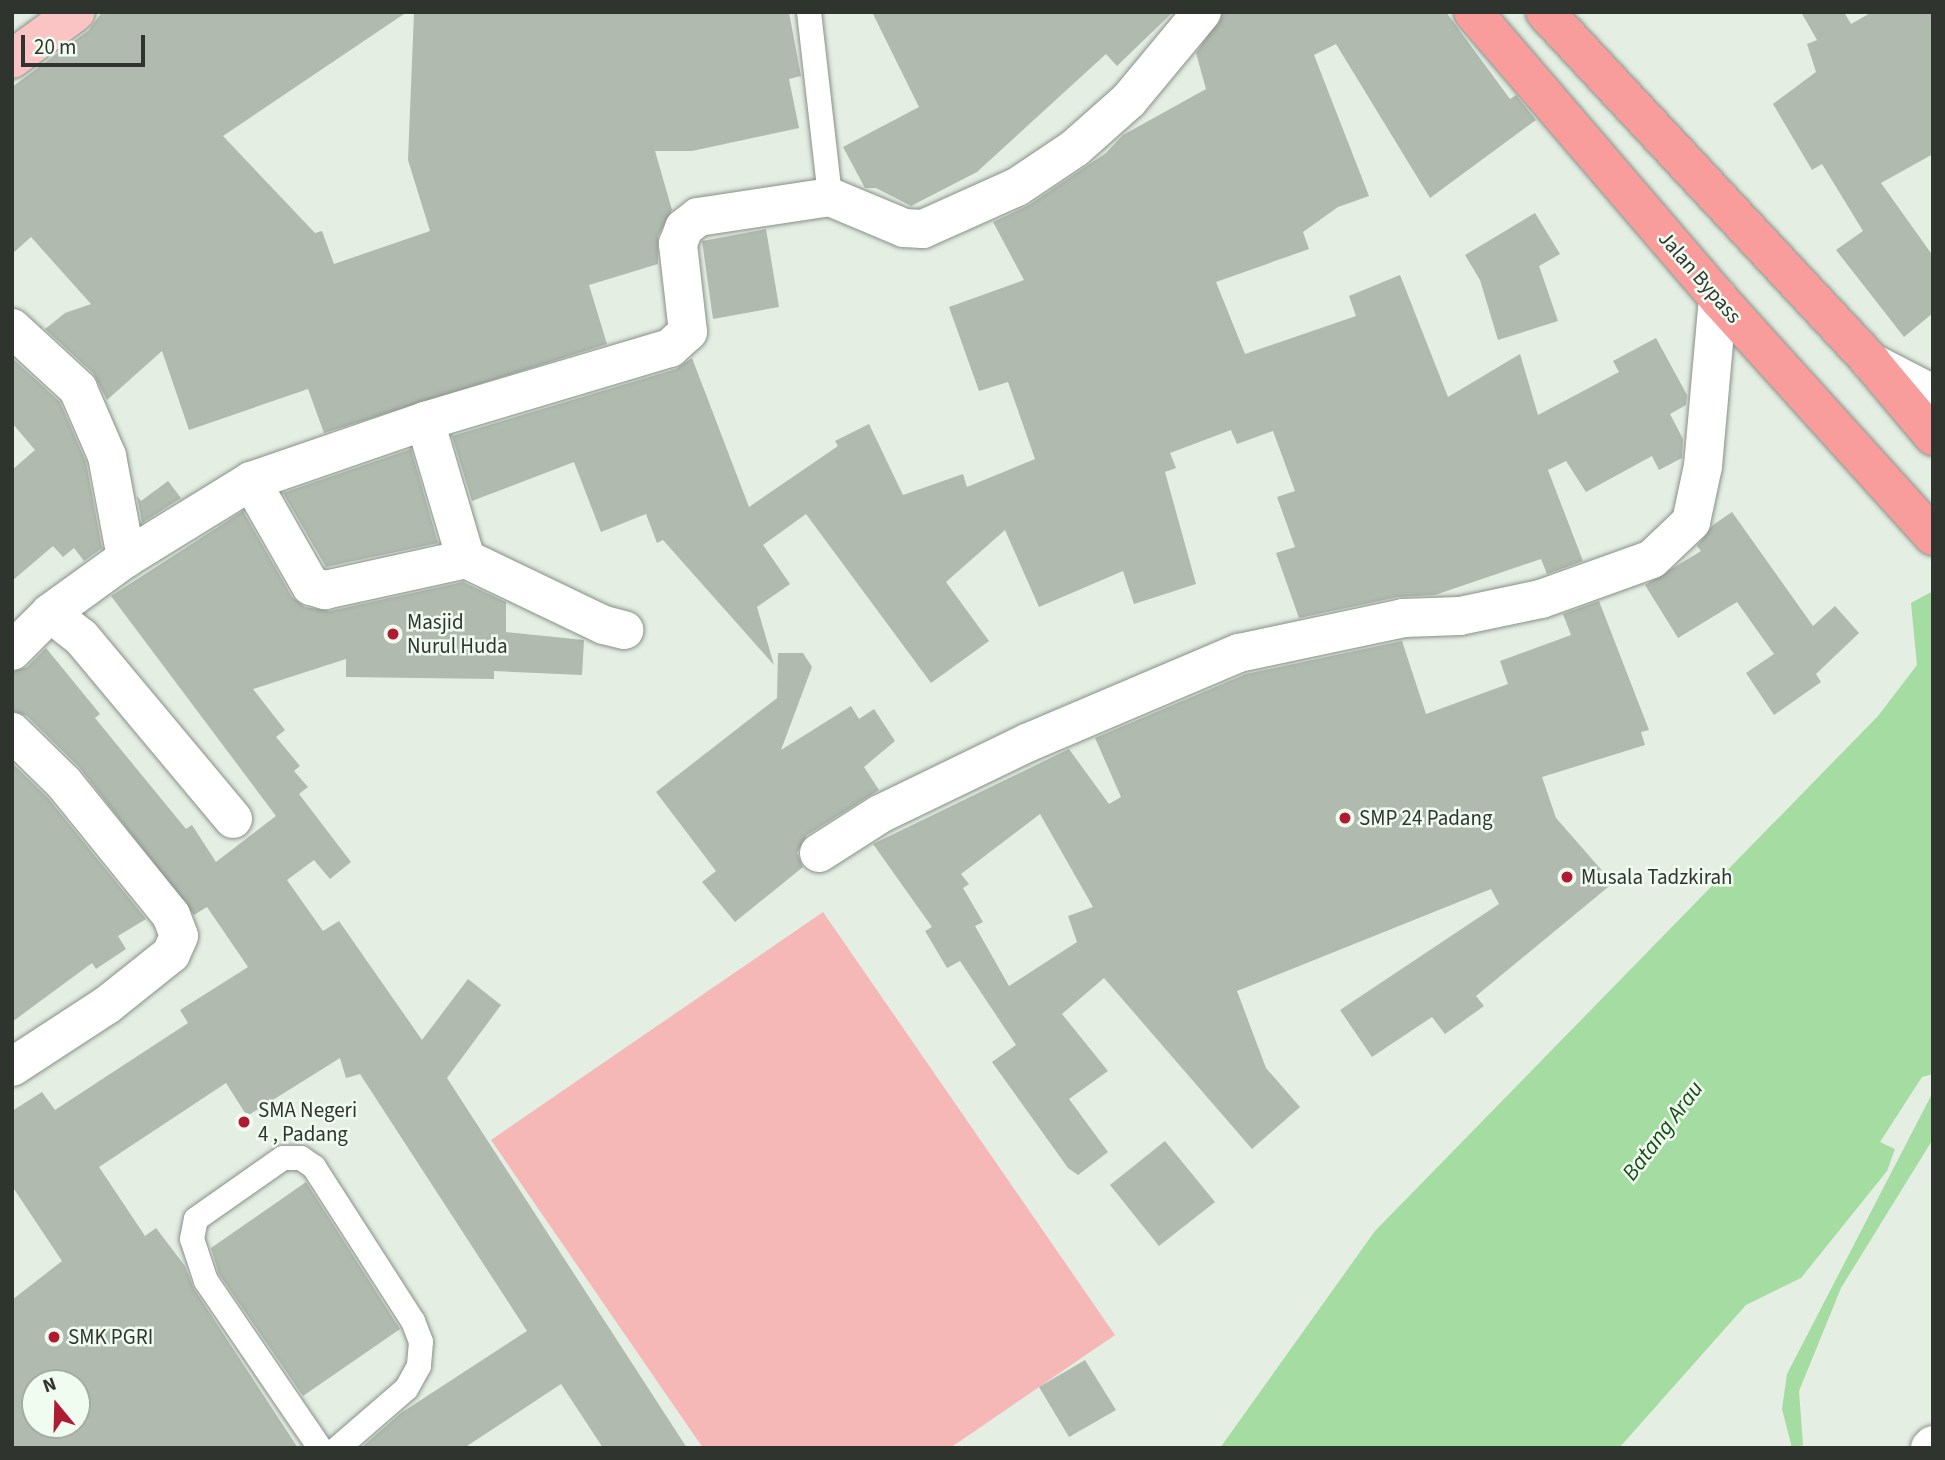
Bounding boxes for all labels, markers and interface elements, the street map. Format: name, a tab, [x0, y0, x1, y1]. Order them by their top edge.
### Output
scale bar	[24, 21, 149, 65]
text: 20 m	[34, 32, 76, 62]
street label: Jalan Bypass	[1653, 226, 1747, 328]
place label: Masjid Nurul Huda	[407, 609, 508, 659]
marker: Masjid Nurul Huda	[385, 626, 401, 642]
place label: SMP 24 Padang	[1359, 805, 1493, 831]
marker: SMP 24 Padang	[1337, 810, 1353, 826]
place label: Musala Tadzkirah	[1581, 864, 1732, 890]
marker: Musala Tadzkirah	[1559, 869, 1575, 885]
water label: Batang Arau	[1617, 1076, 1709, 1186]
place label: SMA Negeri 4 , Padang	[258, 1097, 357, 1147]
marker: SMA Negeri 4 , Padang	[236, 1114, 252, 1130]
place label: SMK PGRI	[68, 1324, 153, 1350]
marker: SMK PGRI	[46, 1329, 62, 1345]
north arrow	[21, 1369, 91, 1439]
text: N	[39, 1371, 60, 1400]

